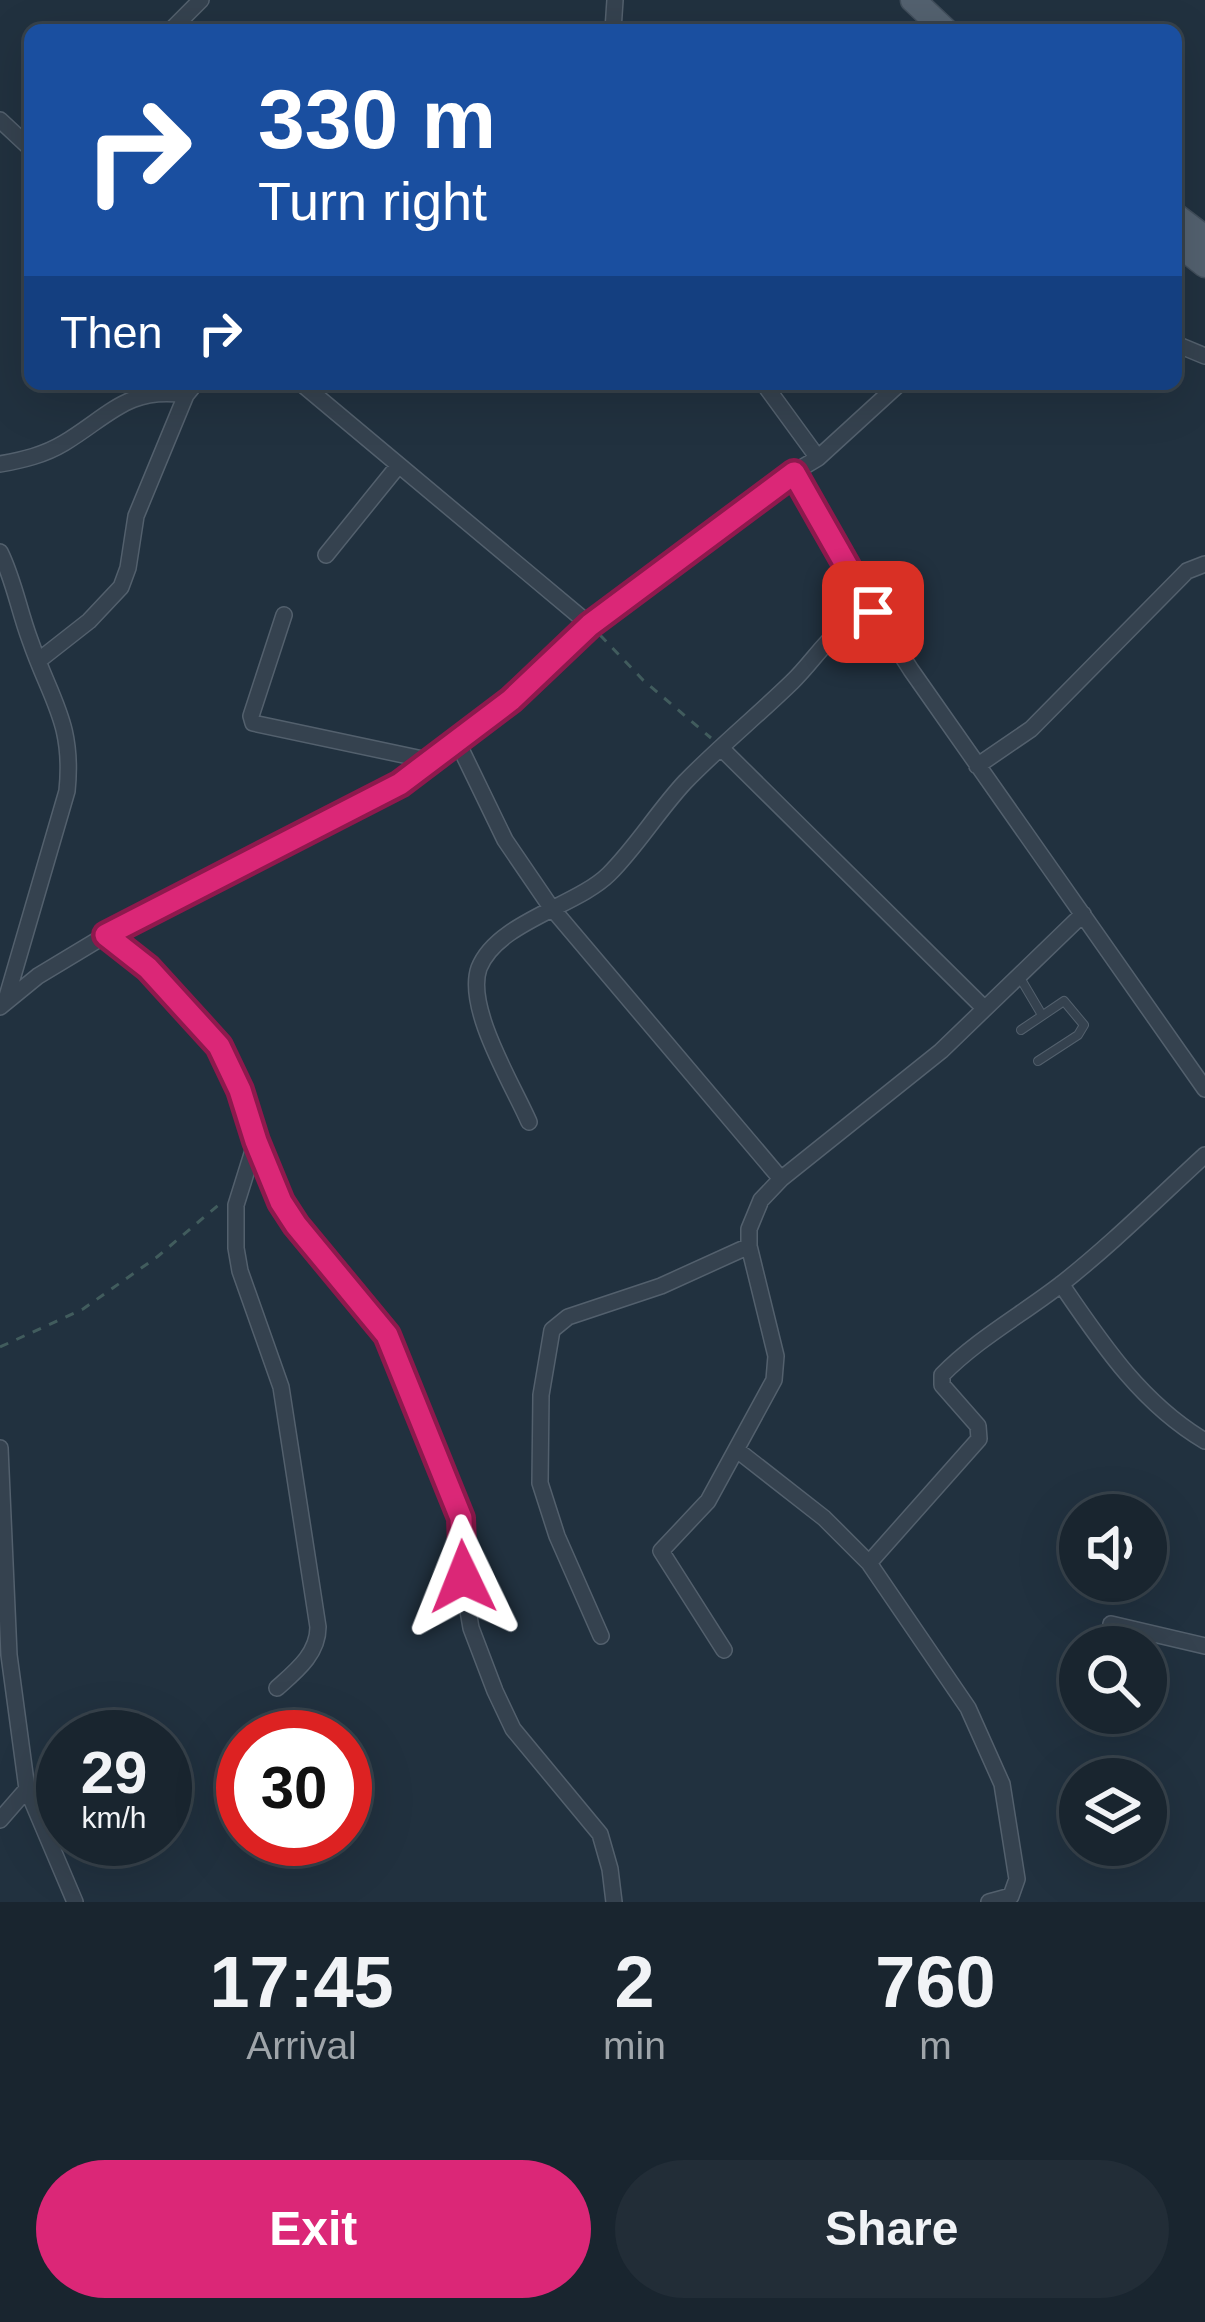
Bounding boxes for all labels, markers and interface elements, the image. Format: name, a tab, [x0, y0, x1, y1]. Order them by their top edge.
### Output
icon: right	[60, 72, 216, 228]
text: 330 m	[258, 72, 496, 166]
text: Turn right	[258, 171, 487, 231]
icon: right	[187, 300, 253, 366]
text: Then	[60, 307, 163, 358]
pin	[822, 561, 924, 663]
icon: arrive	[840, 579, 906, 645]
map controls	[1059, 1494, 1167, 1866]
button: sound	[1059, 1494, 1167, 1602]
position arrow	[400, 1514, 526, 1640]
button: search	[1059, 1626, 1167, 1734]
speed limit sign: 30	[216, 1710, 372, 1866]
text: 29	[81, 1739, 147, 1806]
button: layers	[1059, 1758, 1167, 1866]
text: km/h	[81, 1801, 147, 1834]
text: 17:45	[209, 1942, 394, 2022]
text: 2	[614, 1942, 655, 2022]
text: 760	[875, 1942, 996, 2022]
text: Arrival	[246, 2024, 357, 2067]
text: min	[603, 2024, 666, 2067]
text: m	[919, 2024, 952, 2067]
button: Exit	[36, 2160, 591, 2298]
button: Share	[615, 2160, 1169, 2298]

